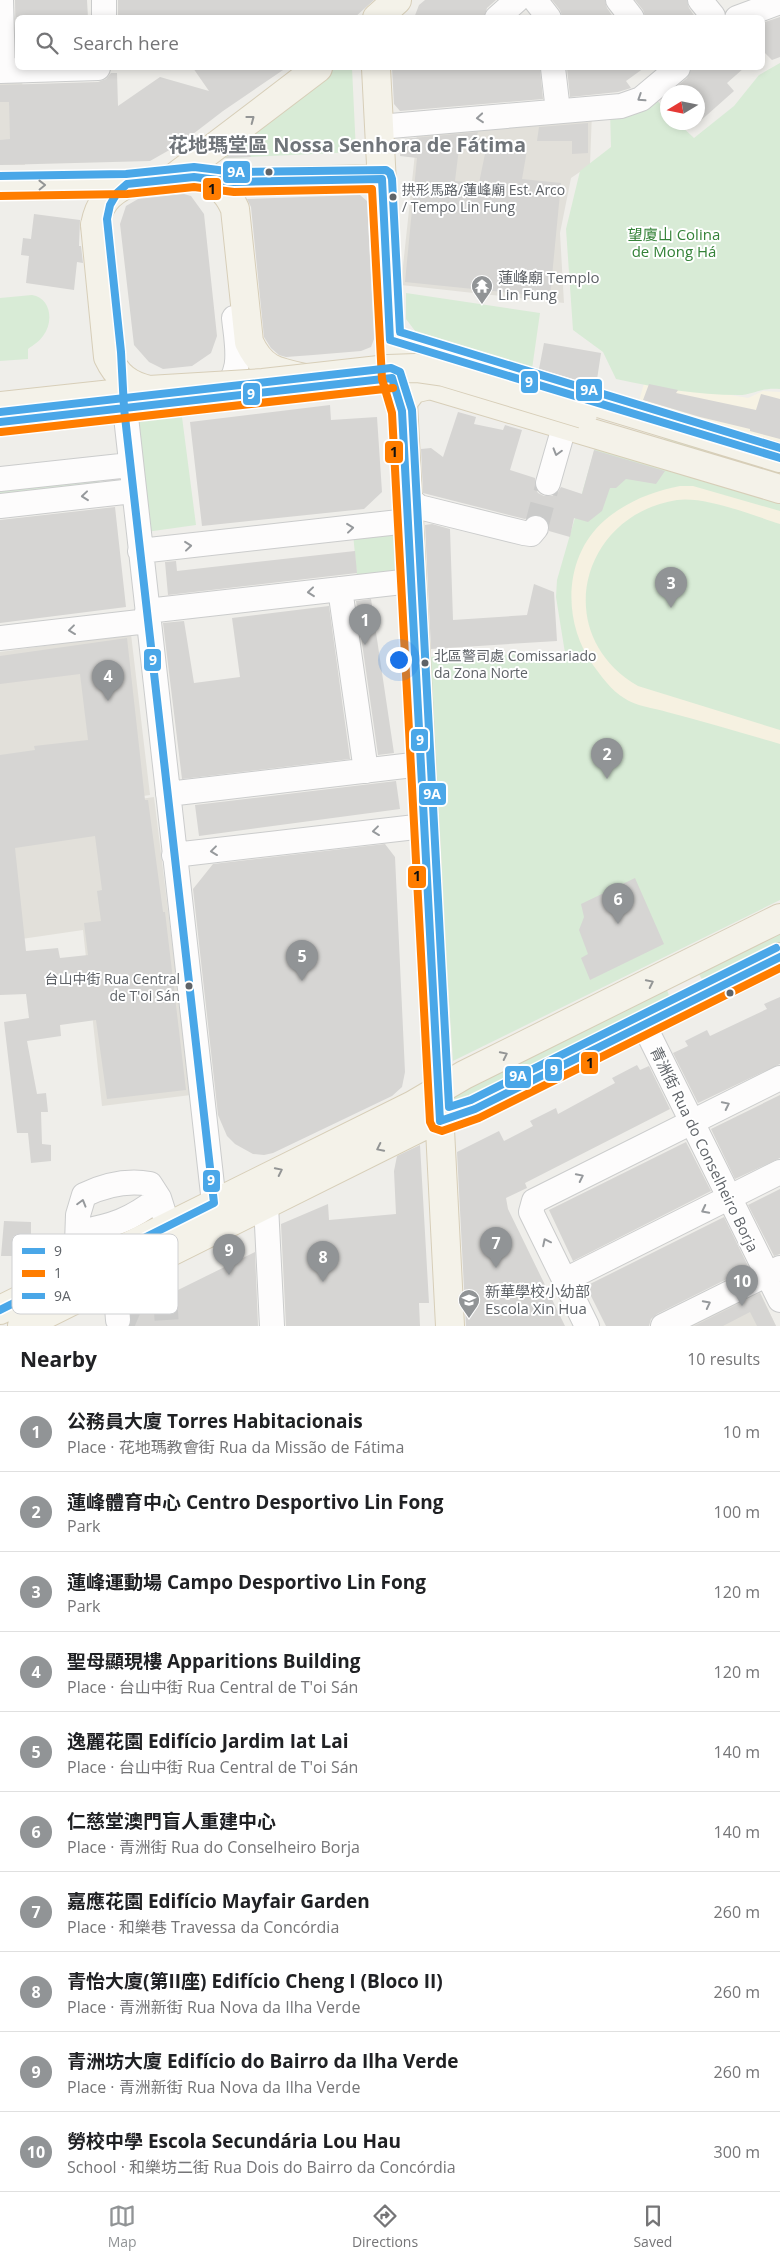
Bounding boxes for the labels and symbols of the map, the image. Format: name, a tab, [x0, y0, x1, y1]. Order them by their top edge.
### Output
north arrow	[660, 85, 705, 130]
one-way arrow	[637, 92, 646, 101]
one-way arrow	[476, 112, 484, 123]
one-way arrow	[245, 116, 254, 124]
district label: 花地瑪堂區 Nossa Senhora de Fátima	[168, 131, 526, 158]
line badge: 9A	[222, 160, 251, 184]
text: 9A	[227, 162, 245, 181]
unlabelled marker	[264, 167, 274, 177]
line badge: 1	[202, 177, 222, 201]
text: 1	[208, 179, 216, 198]
one-way arrow	[38, 180, 46, 190]
place label: 拱形馬路/蓮峰廟 Est. Arco / Tempo Lin Fung	[402, 180, 565, 216]
marker: 拱形馬路/蓮峰廟 Est. Arco / Tempo Lin Fung	[388, 192, 398, 202]
park label: 望廈山 Colina de Mong Há	[628, 224, 720, 261]
place label: 蓮峰廟 Templo Lin Fung	[498, 267, 599, 304]
temple icon: 蓮峰廟 Templo Lin Fung	[470, 274, 494, 305]
line badge: 9	[520, 370, 539, 394]
text: 9	[525, 372, 533, 391]
line badge: 9A	[575, 378, 603, 402]
text: 9A	[580, 380, 598, 399]
line badge: 9	[242, 382, 261, 406]
text: 9	[247, 384, 255, 403]
line badge: 1	[384, 440, 404, 464]
text: 1	[390, 442, 398, 461]
one-way arrow	[552, 448, 563, 456]
one-way arrow	[80, 491, 88, 502]
one-way arrow	[346, 523, 354, 534]
one-way arrow	[185, 541, 193, 552]
pin: 3	[655, 567, 687, 608]
one-way arrow	[306, 586, 314, 597]
pin: 1	[349, 604, 381, 645]
one-way arrow	[68, 624, 76, 635]
place label: 北區警司處 Comissariado da Zona Norte	[434, 646, 597, 682]
your location	[386, 647, 412, 673]
line badge: 9	[143, 648, 162, 672]
text: 9	[149, 650, 157, 669]
marker: 北區警司處 Comissariado da Zona Norte	[420, 658, 430, 668]
pin: 4	[92, 660, 124, 701]
line badge: 9	[410, 728, 429, 752]
text: 9	[416, 730, 424, 749]
pin: 2	[591, 738, 623, 779]
line badge: 9A	[418, 782, 447, 806]
text: 9A	[423, 784, 441, 803]
one-way arrow	[371, 825, 379, 836]
one-way arrow	[210, 845, 218, 856]
line badge: 1	[407, 865, 427, 889]
text: 1	[413, 866, 421, 885]
pin: 6	[602, 883, 634, 924]
pin: 5	[286, 940, 318, 981]
place label: 台山中街 Rua Central de T'oi Sán	[44, 969, 180, 1005]
one-way arrow	[645, 979, 654, 989]
marker: 台山中街 Rua Central de T'oi Sán	[184, 981, 194, 991]
unlabelled marker	[725, 988, 735, 998]
street label: 青洲街 Rua do Conselheiro Borja	[646, 1043, 764, 1255]
one-way arrow	[499, 1051, 508, 1061]
line badge: 1	[580, 1051, 599, 1075]
text: 1	[586, 1053, 594, 1072]
line badge: 9	[544, 1058, 563, 1082]
text: 9	[550, 1060, 558, 1079]
line badge: 9A	[504, 1065, 532, 1089]
text: 9A	[509, 1066, 527, 1085]
one-way arrow	[720, 1101, 729, 1111]
one-way arrow	[376, 1142, 385, 1152]
one-way arrow	[274, 1167, 283, 1177]
line badge: 9	[202, 1169, 221, 1193]
text: 9	[207, 1170, 215, 1189]
one-way arrow	[575, 1173, 584, 1183]
one-way arrow	[76, 1200, 86, 1208]
one-way arrow	[701, 1203, 710, 1214]
pin: 7	[480, 1227, 512, 1268]
legend	[12, 1234, 178, 1314]
pin: 9	[213, 1234, 245, 1275]
one-way arrow	[542, 1238, 553, 1247]
text: 9	[54, 1241, 62, 1260]
pin: 8	[307, 1241, 339, 1282]
text: 1	[54, 1263, 62, 1282]
pin: 10	[726, 1265, 758, 1306]
place label: 新華學校小幼部 Escola Xin Hua	[485, 1281, 590, 1318]
text: 9A	[54, 1286, 71, 1305]
school or university icon: 新華學校小幼部 Escola Xin Hua	[457, 1288, 481, 1319]
one-way arrow	[702, 1300, 711, 1310]

